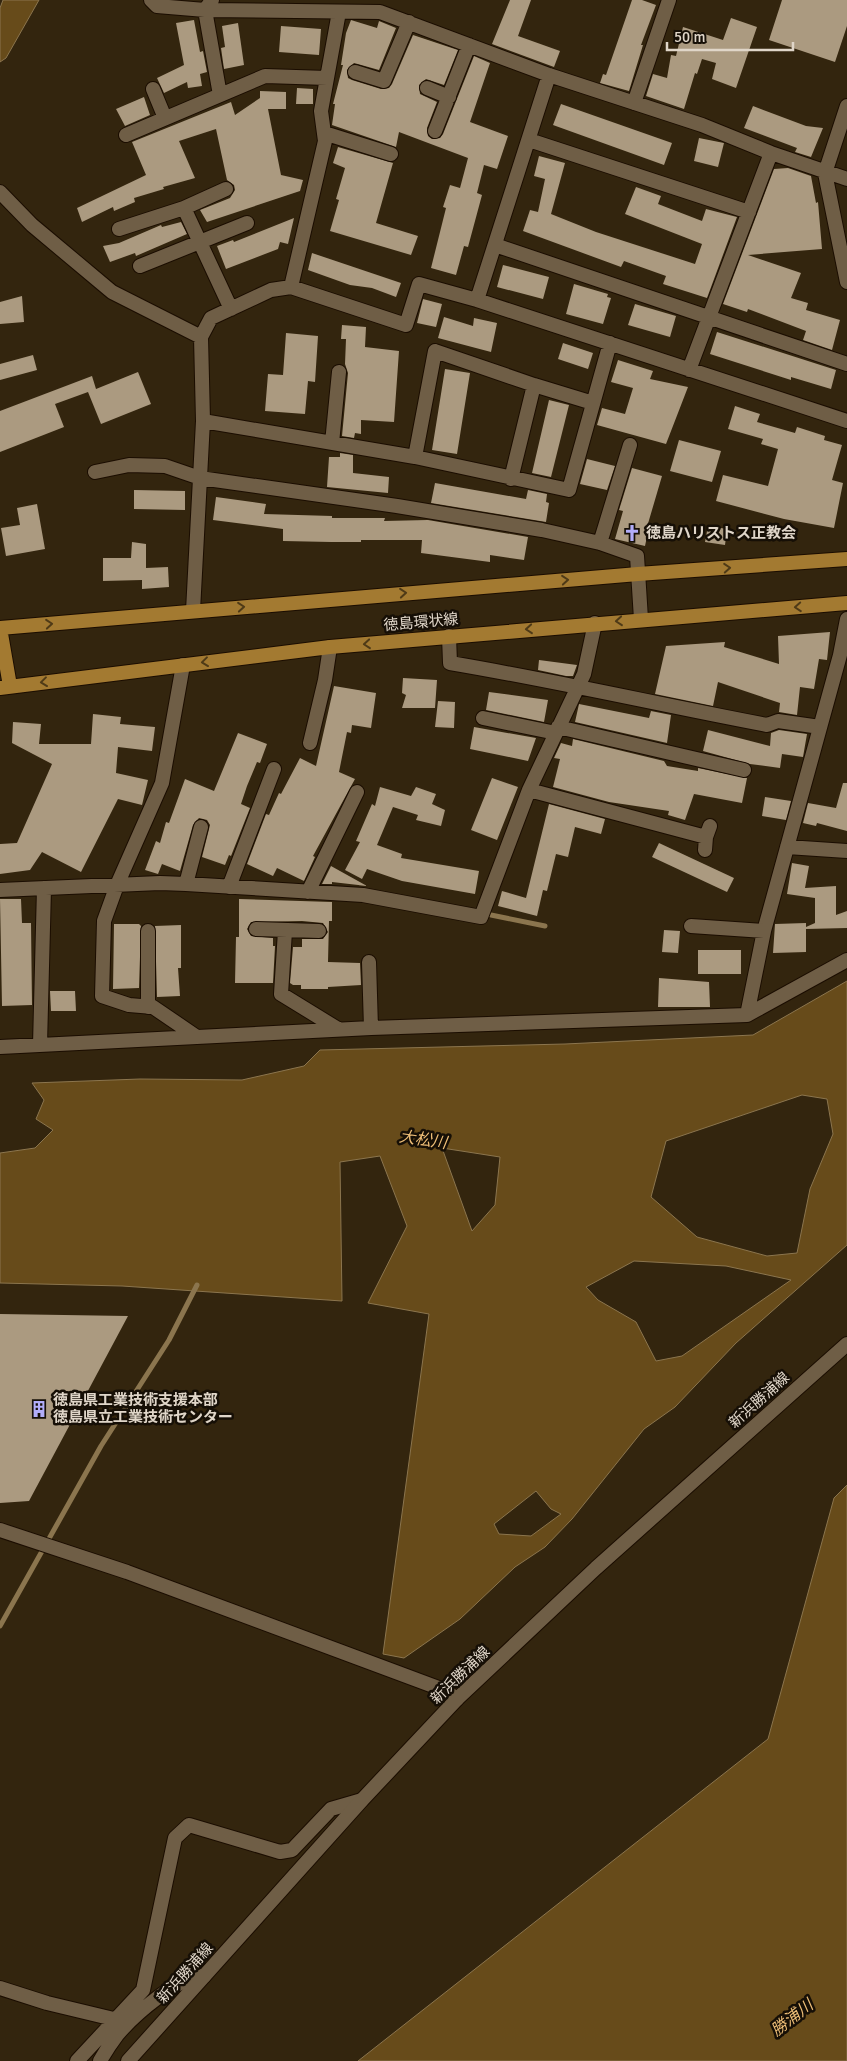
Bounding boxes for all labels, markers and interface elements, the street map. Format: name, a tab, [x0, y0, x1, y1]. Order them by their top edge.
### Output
scale bar	[667, 20, 793, 52]
text: 50 m	[674, 28, 705, 46]
church icon: 徳島ハリストス正教会	[622, 523, 642, 543]
place label: 徳島ハリストス正教会	[646, 524, 796, 542]
one-way arrow	[723, 562, 731, 573]
one-way arrow	[561, 575, 569, 586]
one-way arrow	[399, 588, 407, 599]
one-way arrow	[794, 601, 802, 612]
one-way arrow	[237, 602, 245, 613]
street label: 徳島環状線	[383, 610, 459, 634]
one-way arrow	[615, 615, 623, 626]
one-way arrow	[45, 619, 53, 630]
one-way arrow	[524, 623, 532, 634]
one-way arrow	[362, 638, 370, 649]
one-way arrow	[201, 656, 209, 667]
one-way arrow	[40, 676, 48, 687]
water label: 大松川	[398, 1127, 450, 1154]
street label: 新浜勝浦線	[725, 1368, 793, 1432]
place label: 徳島県工業技術支援本部 徳島県立工業技術センター	[53, 1391, 233, 1426]
building icon: 徳島県工業技術支援本部 徳島県立工業技術センター	[29, 1399, 49, 1419]
street label: 新浜勝浦線	[427, 1642, 493, 1708]
street label: 新浜勝浦線	[153, 1939, 217, 2007]
water label: 勝浦川	[767, 1994, 819, 2041]

